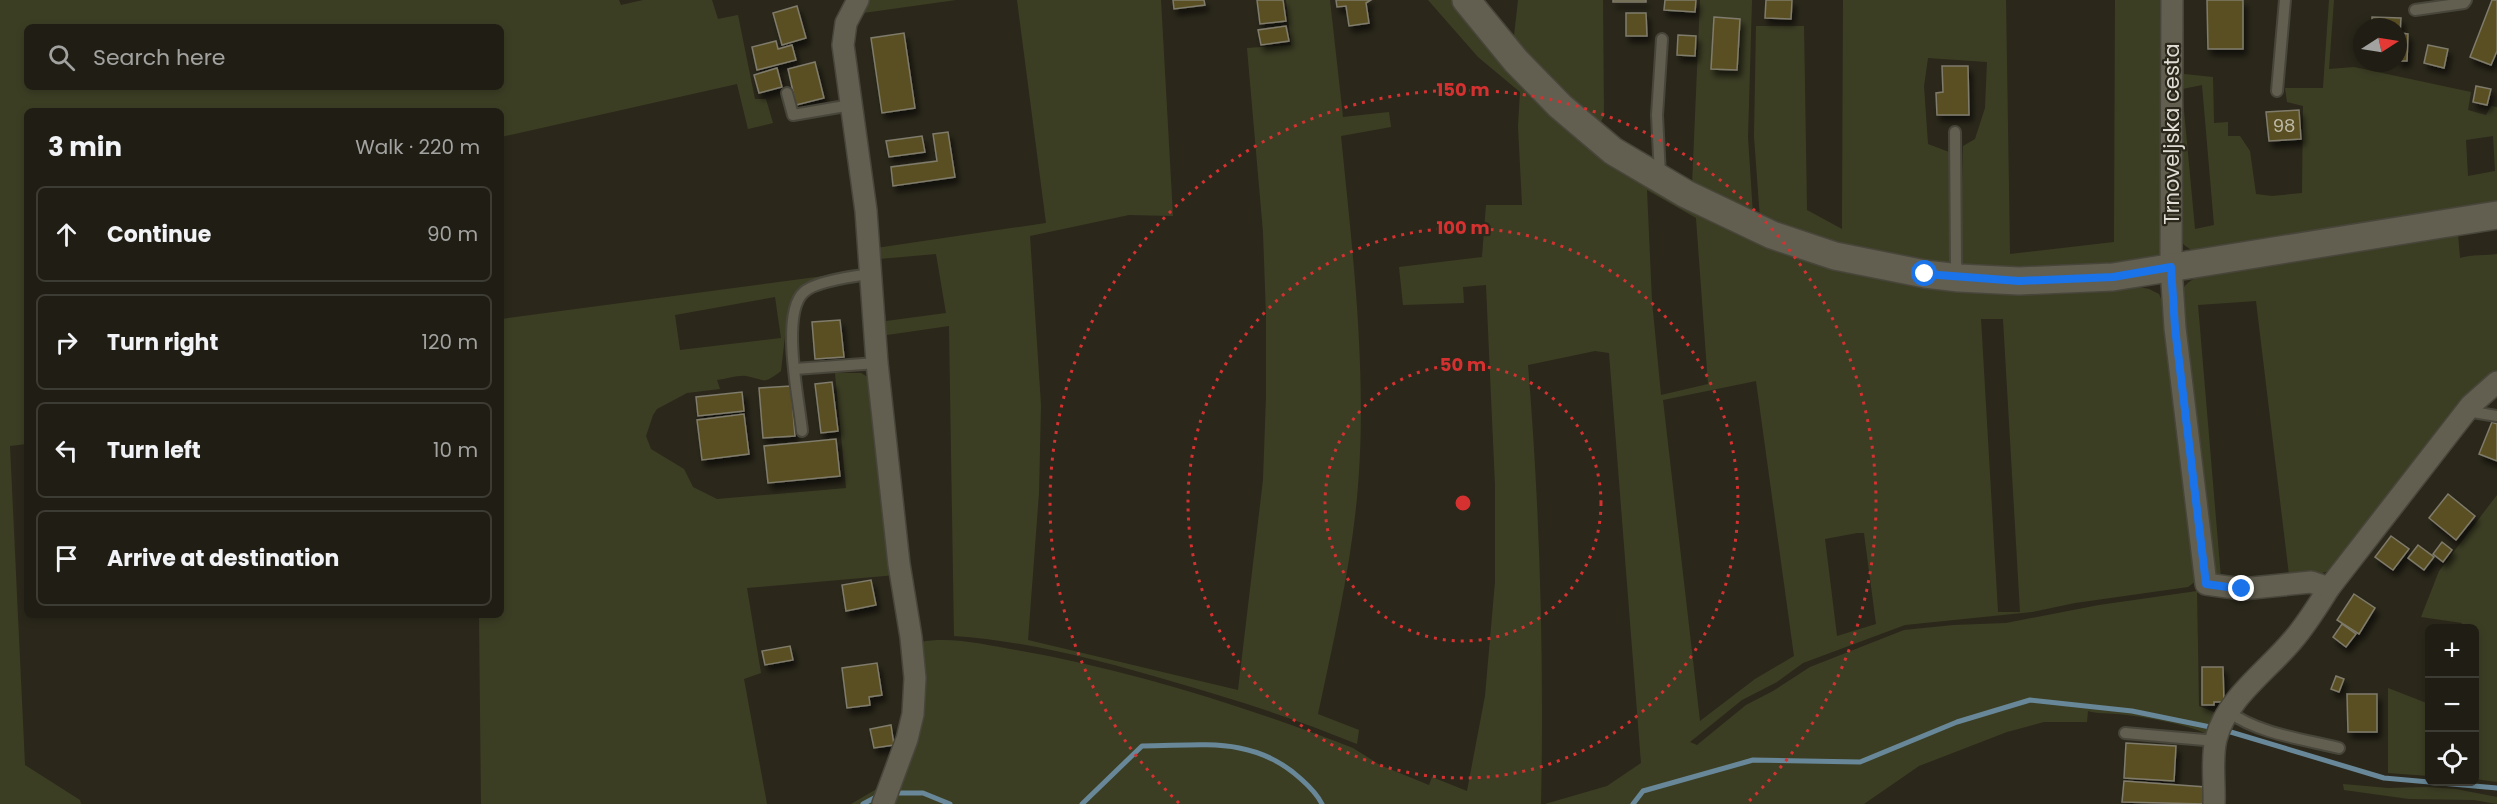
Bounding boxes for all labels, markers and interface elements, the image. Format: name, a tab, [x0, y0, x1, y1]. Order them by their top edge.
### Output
north arrow	[2353, 18, 2407, 72]
search box	[24, 24, 504, 90]
icon: search	[45, 41, 78, 74]
text: Search here	[93, 42, 226, 73]
street label: Trnoveljska cesta	[2157, 43, 2186, 225]
text: 150 m	[1436, 77, 1490, 102]
house number: 98	[2273, 113, 2295, 138]
text: 3 min	[48, 129, 122, 165]
text: Walk · 220 m	[355, 133, 480, 161]
text: 100 m	[1436, 215, 1490, 240]
icon: ahead	[50, 218, 83, 251]
text: Continue	[107, 219, 211, 250]
text: 90 m	[427, 220, 478, 248]
route start	[1911, 260, 1937, 286]
icon: right	[50, 326, 83, 359]
text: Turn right	[107, 327, 218, 358]
text: 120 m	[422, 328, 478, 356]
text: 50 m	[1440, 352, 1486, 377]
icon: left	[50, 434, 83, 467]
text: Turn left	[107, 435, 201, 466]
text: 10 m	[433, 436, 478, 464]
centre of rings	[1453, 493, 1473, 513]
icon: arrive	[50, 542, 83, 575]
text: Arrive at destination	[107, 543, 339, 574]
route end	[2228, 575, 2254, 601]
map controls	[2425, 624, 2479, 786]
button: +	[2425, 624, 2479, 678]
button: −	[2425, 678, 2479, 732]
button: locate	[2425, 732, 2479, 786]

